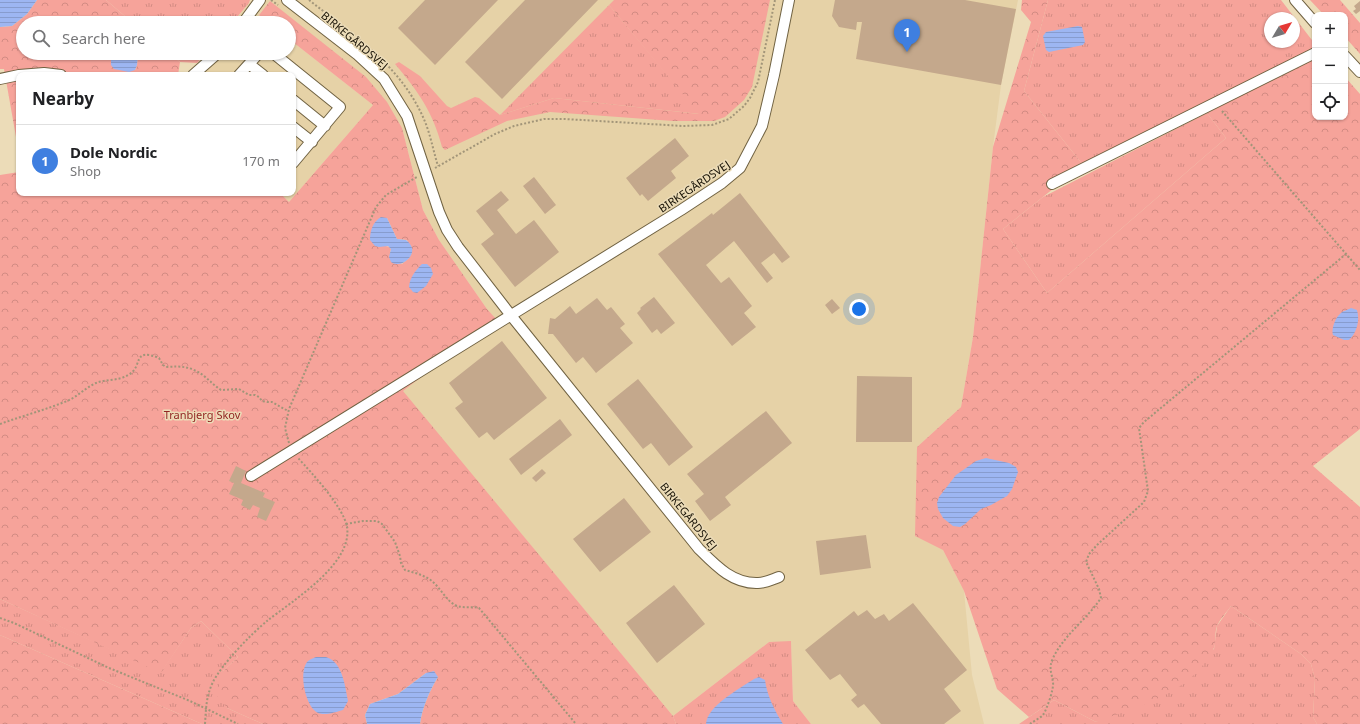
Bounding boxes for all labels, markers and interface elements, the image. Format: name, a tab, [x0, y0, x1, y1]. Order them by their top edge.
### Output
street label: BIRKEGÅRDSVEJ	[318, 8, 392, 72]
north arrow	[1264, 12, 1300, 48]
map controls	[1312, 12, 1348, 120]
button: +	[1312, 12, 1348, 48]
search box	[16, 16, 296, 60]
pin: 1	[894, 19, 920, 52]
icon: search	[30, 27, 52, 49]
text: Search here	[62, 28, 145, 48]
button: −	[1312, 48, 1348, 84]
button: locate	[1312, 84, 1348, 120]
text: Nearby	[32, 87, 94, 110]
text: Dole Nordic	[70, 142, 157, 162]
text: 1	[41, 152, 49, 170]
text: 170 m	[242, 152, 280, 170]
street label: BIRKEGÅRDSVEJ	[655, 157, 733, 215]
text: Shop	[70, 162, 101, 180]
your location	[849, 299, 869, 319]
park label: Tranbjerg Skov	[164, 407, 241, 422]
street label: BIRKEGÅRDSVEJ	[657, 479, 721, 553]

